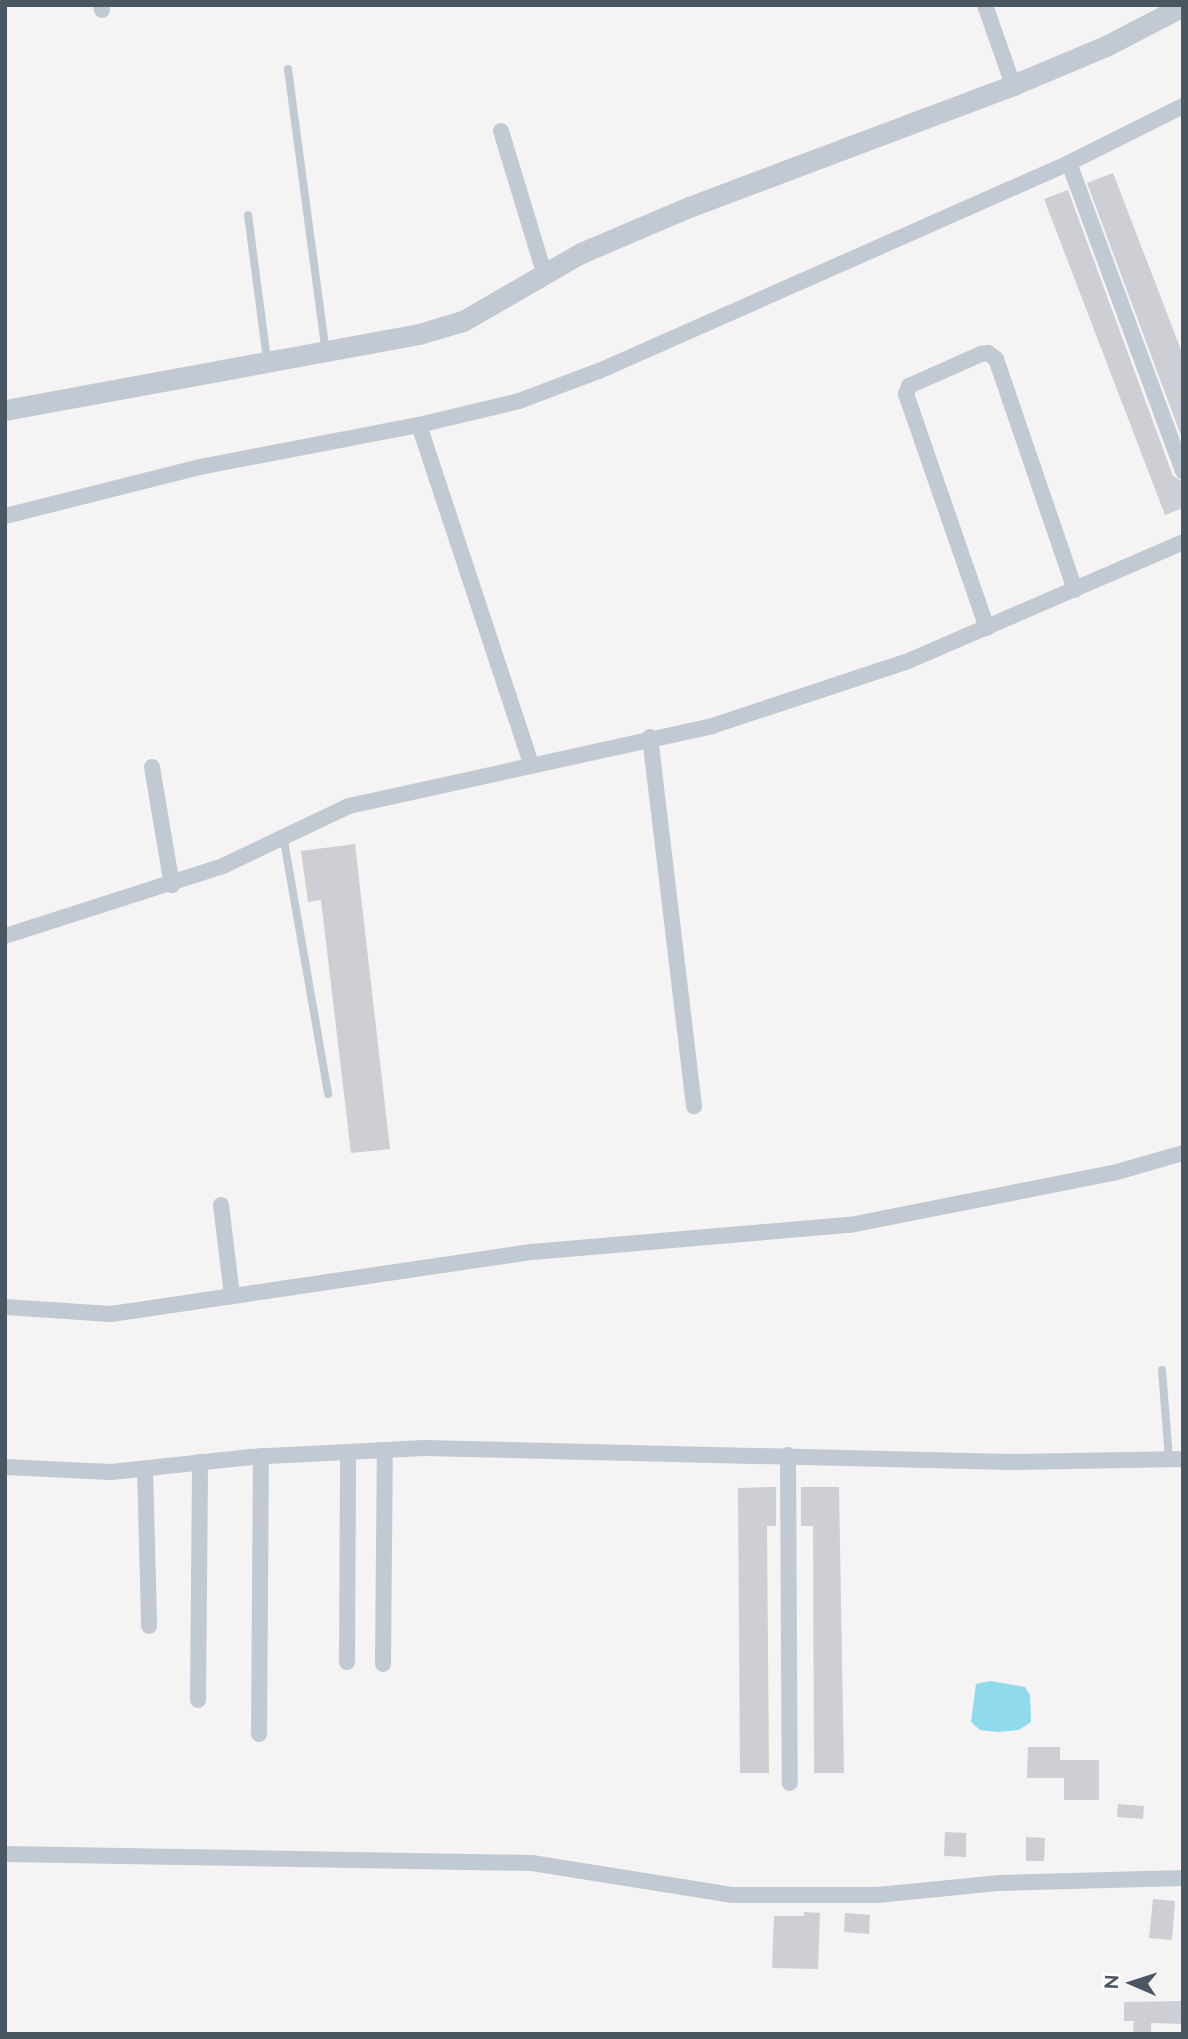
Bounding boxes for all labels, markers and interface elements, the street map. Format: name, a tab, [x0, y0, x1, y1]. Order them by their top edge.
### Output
north arrow	[1097, 1948, 1167, 2018]
text: N	[1100, 1974, 1122, 1990]

